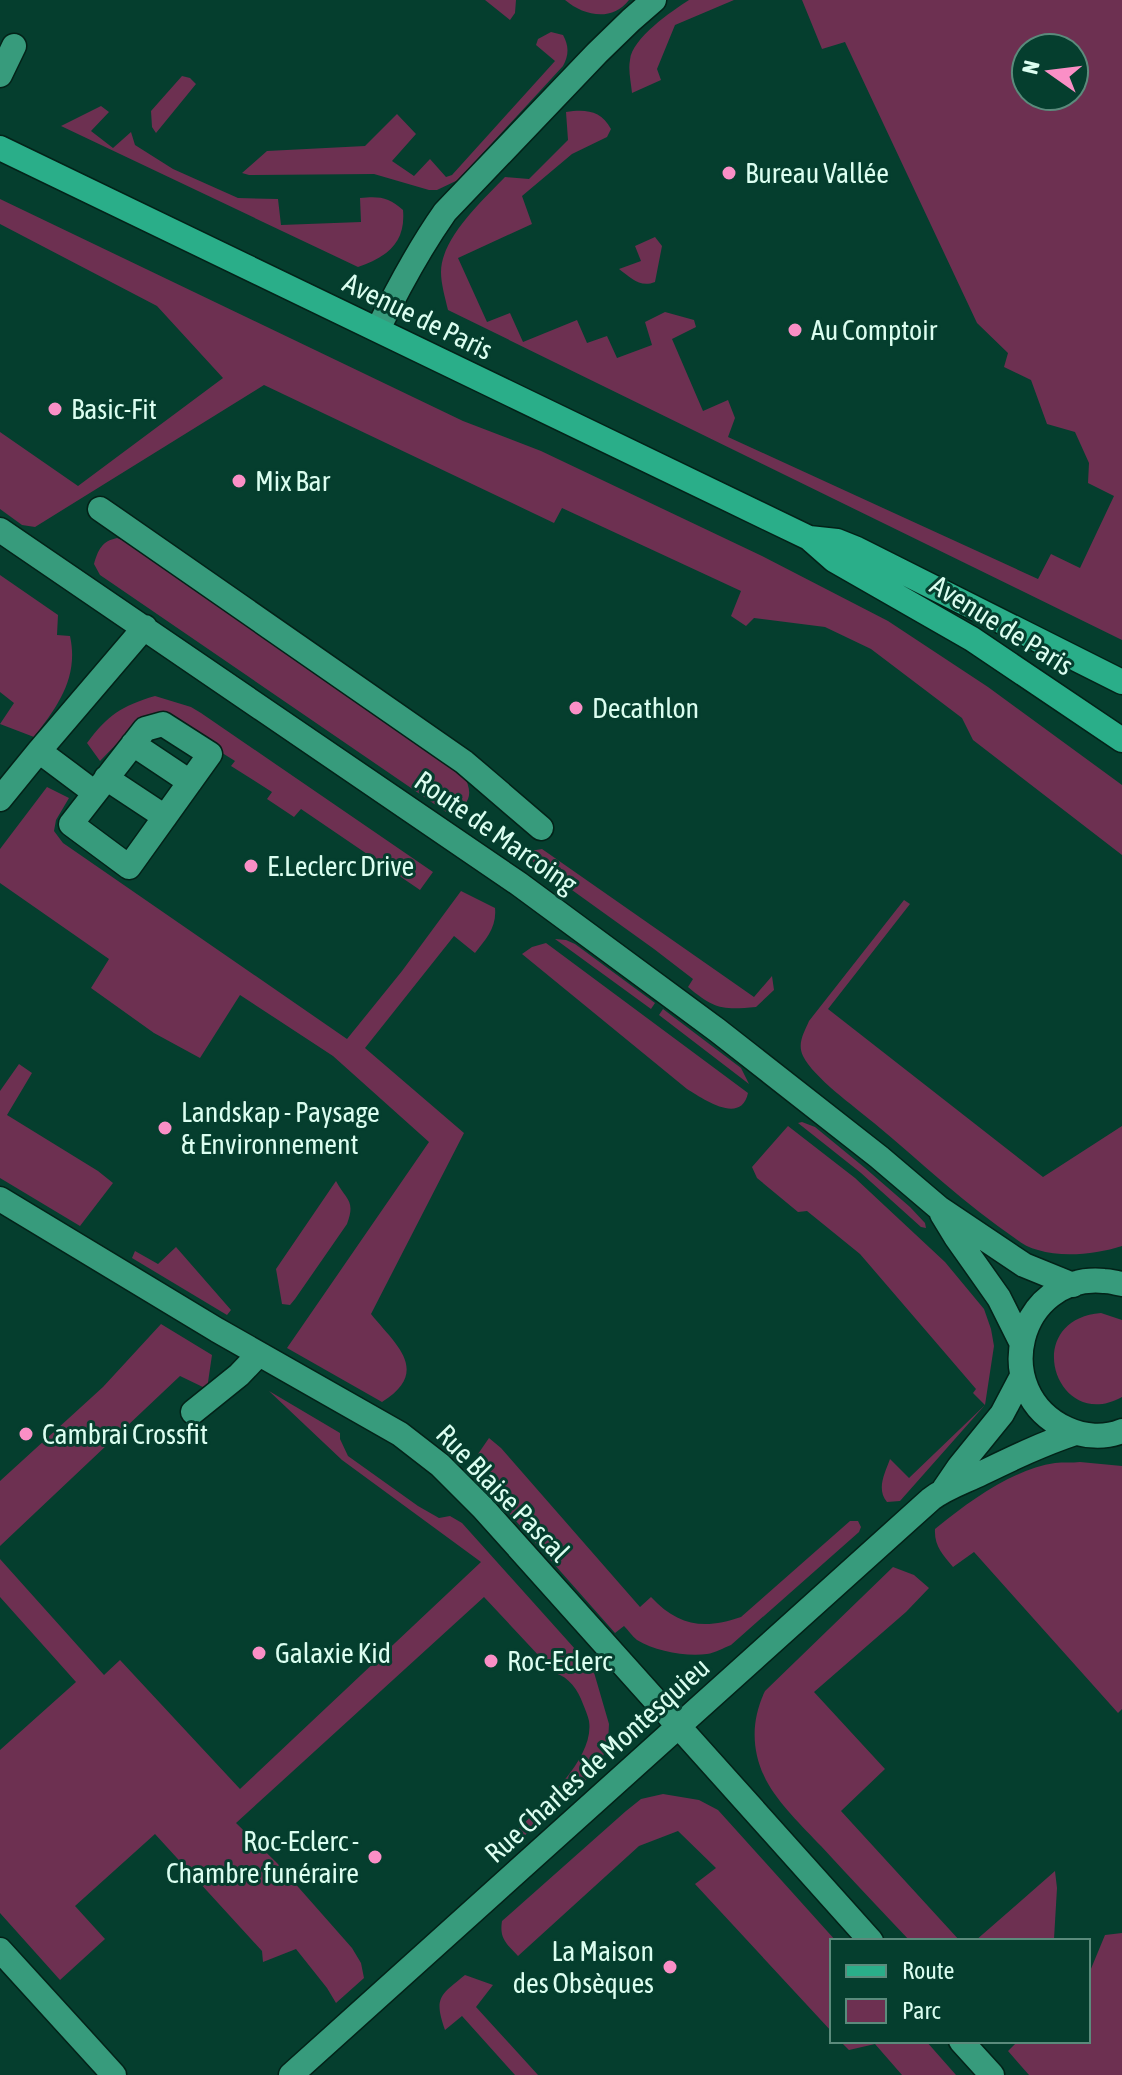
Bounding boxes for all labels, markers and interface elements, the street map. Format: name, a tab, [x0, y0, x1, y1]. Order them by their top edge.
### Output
north arrow	[1010, 32, 1090, 112]
text: N	[1016, 58, 1045, 77]
place label: Bureau Vallée	[745, 157, 889, 189]
marker: Bureau Vallée	[720, 164, 738, 182]
street label: Avenue de Paris	[338, 266, 498, 366]
place label: Au Comptoir	[811, 314, 938, 346]
marker: Au Comptoir	[786, 321, 804, 339]
place label: Basic-Fit	[71, 393, 157, 425]
marker: Basic-Fit	[46, 400, 64, 418]
place label: Mix Bar	[255, 465, 331, 497]
marker: Mix Bar	[230, 472, 248, 490]
street label: Avenue de Paris	[925, 569, 1079, 681]
place label: Decathlon	[592, 692, 699, 724]
marker: Decathlon	[567, 699, 585, 717]
street label: Route de Marcoing	[409, 764, 583, 900]
place label: E.Leclerc Drive	[267, 850, 414, 882]
marker: E.Leclerc Drive	[242, 857, 260, 875]
place label: Landskap - Paysage & Environnement	[181, 1096, 380, 1160]
marker: Landskap - Paysage & Environnement	[156, 1119, 174, 1137]
place label: Cambrai Crossfit	[42, 1418, 208, 1450]
street label: Rue Blaise Pascal	[430, 1418, 577, 1568]
marker: Cambrai Crossfit	[17, 1425, 35, 1443]
place label: Galaxie Kid	[275, 1637, 391, 1669]
marker: Galaxie Kid	[250, 1644, 268, 1662]
place label: Roc-Eclerc	[507, 1645, 613, 1677]
street label: Rue Charles de Montesquieu	[478, 1651, 716, 1869]
marker: Roc-Eclerc	[482, 1652, 500, 1670]
place label: Roc-Eclerc - Chambre funéraire	[166, 1825, 359, 1889]
marker: Roc-Eclerc - Chambre funéraire	[366, 1848, 384, 1866]
place label: La Maison des Obsèques	[513, 1935, 654, 1999]
legend	[830, 1939, 1090, 2043]
text: Route	[902, 1957, 954, 1984]
marker: La Maison des Obsèques	[661, 1958, 679, 1976]
text: Parc	[902, 1997, 941, 2024]

